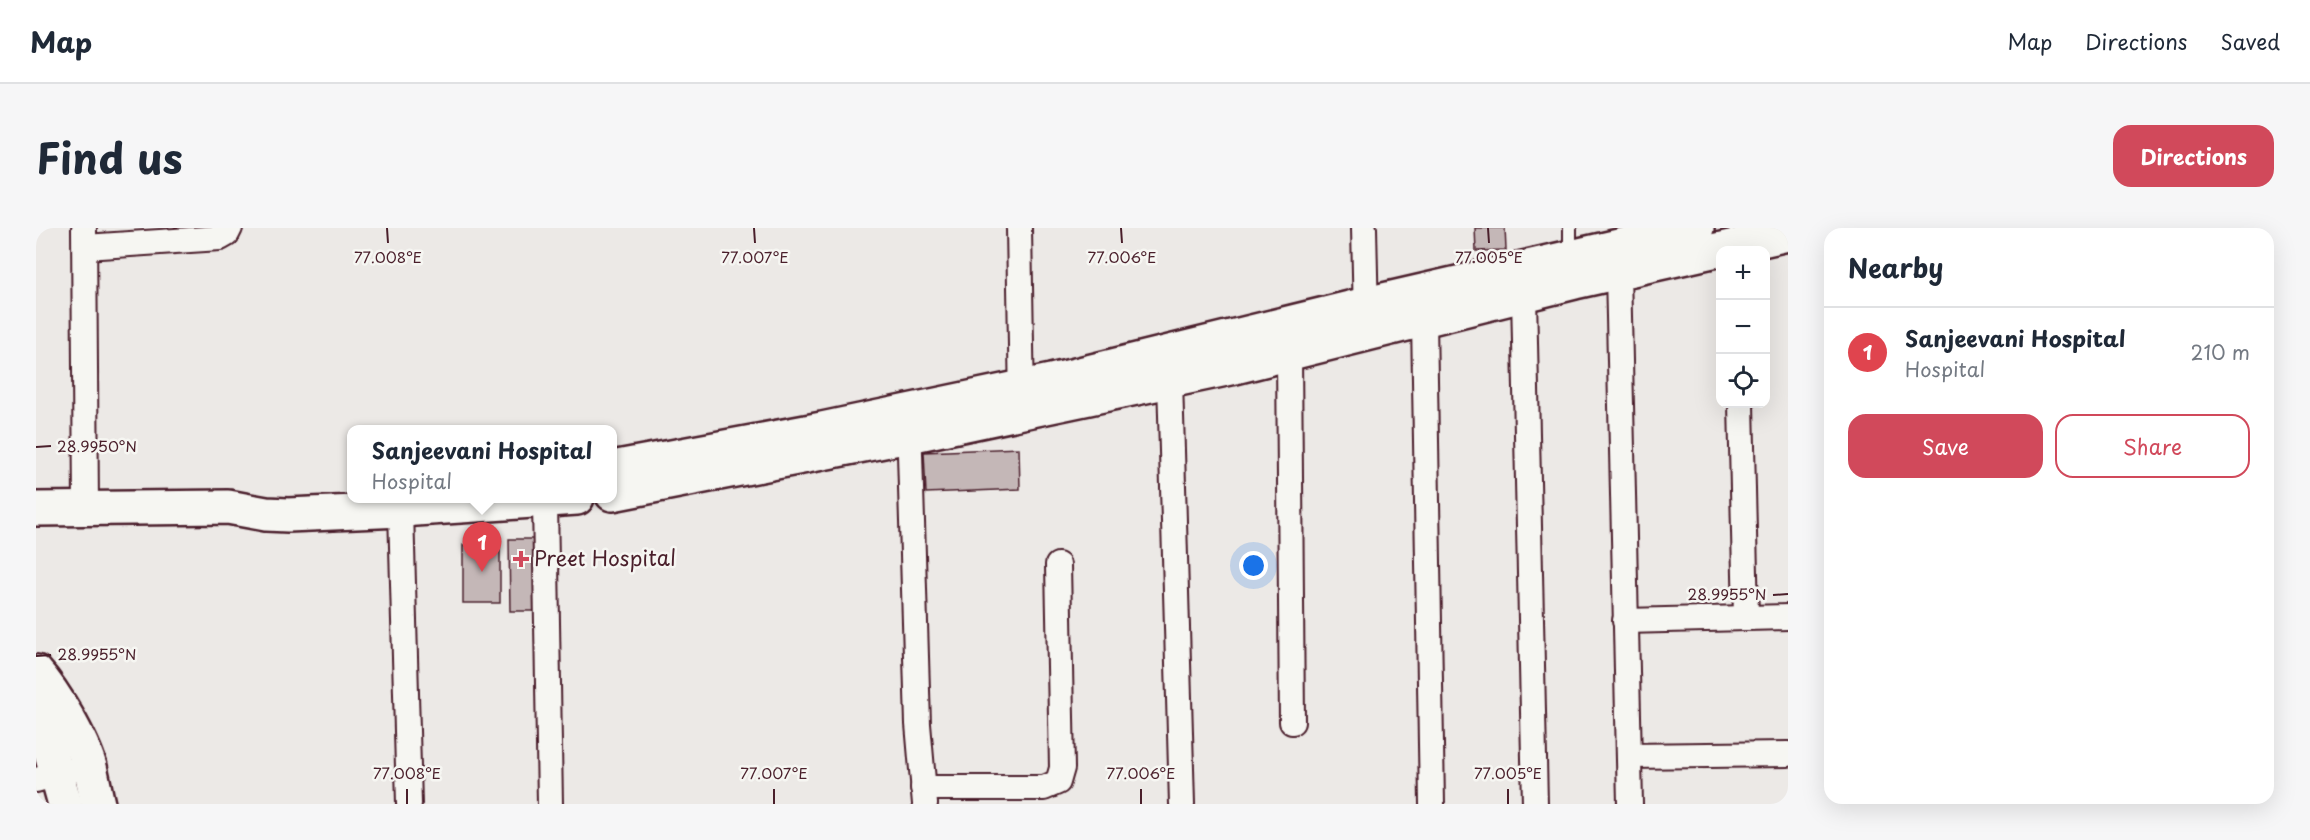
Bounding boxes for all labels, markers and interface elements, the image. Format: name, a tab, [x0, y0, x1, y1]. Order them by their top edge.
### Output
text: Map	[30, 20, 92, 63]
text: Map	[2007, 25, 2052, 57]
text: Directions	[2085, 25, 2187, 57]
text: Saved	[2220, 25, 2280, 57]
text: Find us	[36, 125, 183, 188]
button: Directions	[2113, 125, 2274, 187]
text: 77.008°E	[354, 245, 422, 268]
text: 77.007°E	[721, 245, 789, 268]
text: 77.006°E	[1088, 245, 1156, 268]
text: 77.005°E	[1455, 245, 1523, 268]
map controls	[1716, 246, 1770, 408]
button: +	[1716, 246, 1770, 300]
text: Nearby	[1848, 248, 1943, 287]
button: −	[1716, 300, 1770, 354]
text: Sanjeevani Hospital	[1905, 321, 2125, 354]
text: 1	[1863, 337, 1872, 367]
text: 210 m	[2191, 337, 2250, 367]
button: locate	[1716, 354, 1770, 408]
text: Hospital	[1905, 354, 1985, 384]
button: Save	[1848, 414, 2043, 478]
button: Share	[2055, 414, 2250, 478]
popup	[347, 425, 617, 503]
text: Sanjeevani Hospital	[372, 433, 592, 466]
text: 28.9950°N	[57, 434, 137, 457]
text: Hospital	[372, 466, 452, 496]
pin: 1	[462, 522, 502, 572]
place label: Preet Hospital	[534, 541, 676, 573]
marker: Preet Hospital	[512, 550, 530, 568]
your location	[1239, 551, 1268, 580]
text: 28.9955°N	[1688, 582, 1766, 605]
text: 28.9955°N	[58, 642, 136, 665]
text: 77.008°E	[373, 761, 441, 784]
text: 77.007°E	[740, 761, 808, 784]
text: 77.006°E	[1107, 761, 1175, 784]
text: 77.005°E	[1474, 761, 1542, 784]

